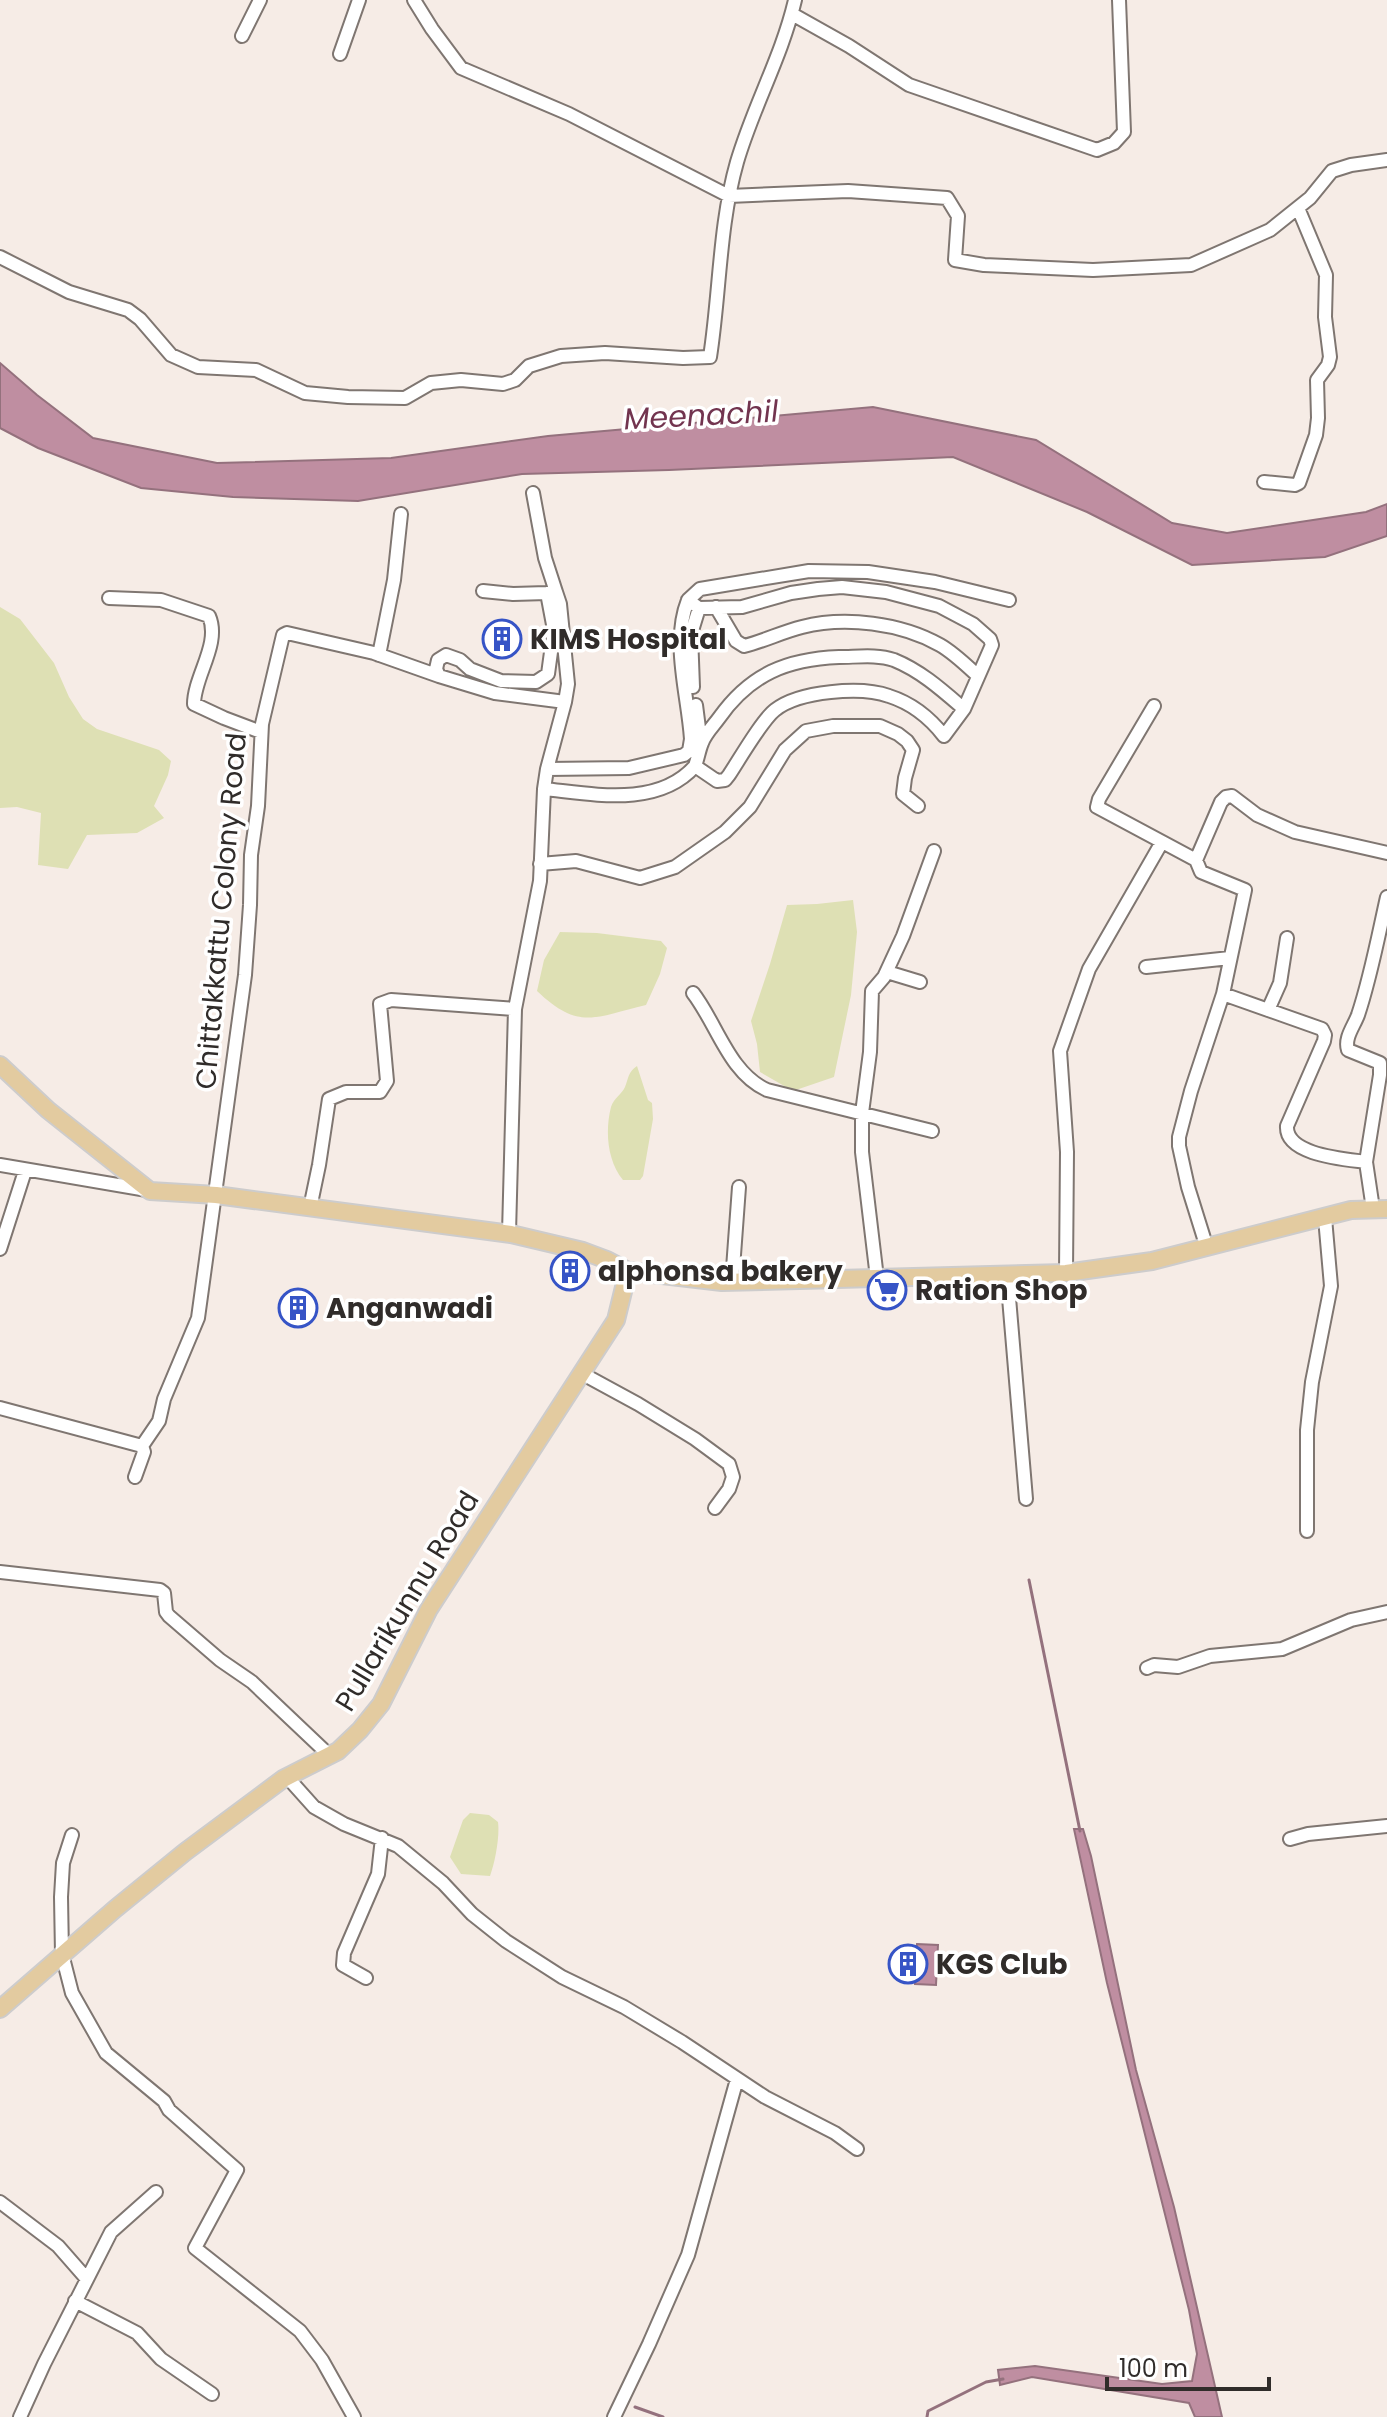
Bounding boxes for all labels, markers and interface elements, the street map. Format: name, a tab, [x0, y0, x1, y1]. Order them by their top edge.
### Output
water label: Meenachil	[623, 389, 780, 441]
building icon: KIMS Hospital	[481, 618, 523, 660]
place label: KIMS Hospital	[530, 620, 726, 659]
street label: Chittakkattu Colony Road	[186, 731, 256, 1091]
building icon: alphonsa bakery	[549, 1250, 591, 1292]
place label: alphonsa bakery	[598, 1252, 843, 1291]
supermarket icon: Ration Shop	[866, 1269, 908, 1311]
place label: Ration Shop	[915, 1271, 1087, 1310]
building icon: Anganwadi	[277, 1287, 319, 1329]
place label: Anganwadi	[326, 1289, 493, 1328]
street label: Pullarikunnu Road	[326, 1484, 488, 1718]
building icon: KGS Club	[887, 1943, 929, 1985]
place label: KGS Club	[936, 1945, 1068, 1984]
scale bar	[1107, 2341, 1269, 2391]
text: 100 m	[1119, 2352, 1188, 2385]

